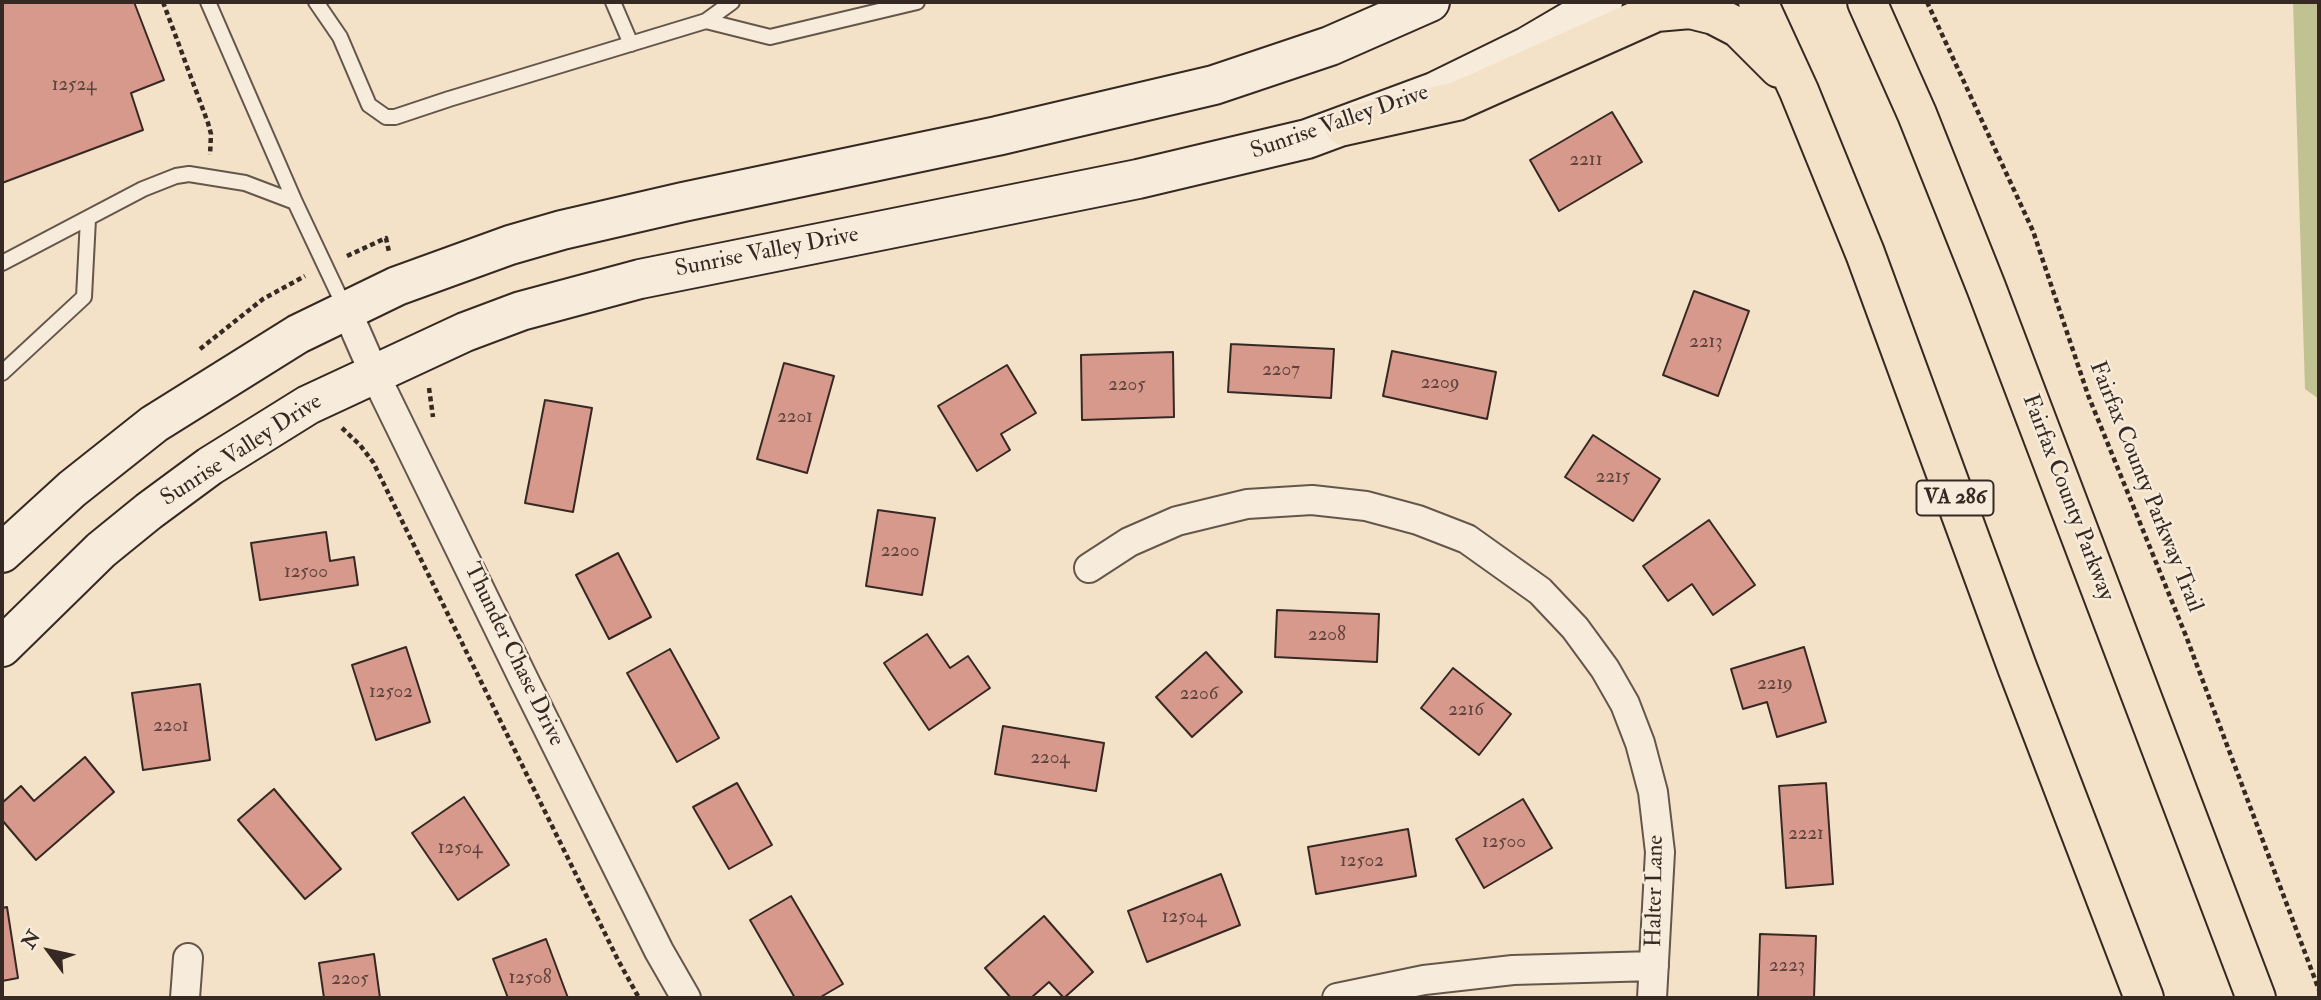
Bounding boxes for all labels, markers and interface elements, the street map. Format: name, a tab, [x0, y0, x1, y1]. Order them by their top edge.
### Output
house number: 12524	[52, 75, 96, 97]
street label: Sunrise Valley Drive	[1247, 80, 1433, 166]
house number: 2211	[1570, 150, 1602, 172]
street label: Sunrise Valley Drive	[673, 222, 861, 284]
house number: 2213	[1689, 332, 1723, 354]
street label: Fairfax County Parkway Trail	[2082, 357, 2208, 617]
house number: 2207	[1262, 360, 1300, 382]
house number: 2209	[1421, 373, 1459, 395]
house number: 2205	[1108, 375, 1146, 397]
street label: Sunrise Valley Drive	[156, 389, 328, 513]
street label: Fairfax County Parkway	[2015, 391, 2119, 605]
house number: 2201	[777, 407, 813, 429]
house number: 2215	[1596, 467, 1630, 489]
road number: VA 286	[1916, 480, 1994, 516]
house number: 2200	[881, 541, 919, 563]
street label: Thunder Chase Drive	[457, 559, 569, 751]
house number: 12500	[284, 562, 328, 584]
house number: 2208	[1308, 625, 1346, 647]
house number: 2219	[1757, 674, 1793, 696]
house number: 12502	[369, 682, 413, 704]
house number: 2206	[1180, 684, 1218, 706]
house number: 2216	[1448, 700, 1484, 722]
house number: 2201	[153, 716, 189, 738]
house number: 2204	[1030, 748, 1070, 770]
house number: 2221	[1788, 824, 1824, 846]
house number: 12500	[1482, 832, 1526, 854]
street label: Halter Lane	[1641, 835, 1671, 947]
house number: 12504	[438, 838, 482, 860]
house number: 12502	[1340, 851, 1384, 873]
house number: 12504	[1162, 907, 1206, 929]
north arrow	[14, 916, 84, 986]
text: N	[17, 926, 46, 953]
house number: 2223	[1769, 956, 1805, 978]
house number: 12508	[508, 968, 552, 990]
house number: 2205	[331, 969, 369, 991]

